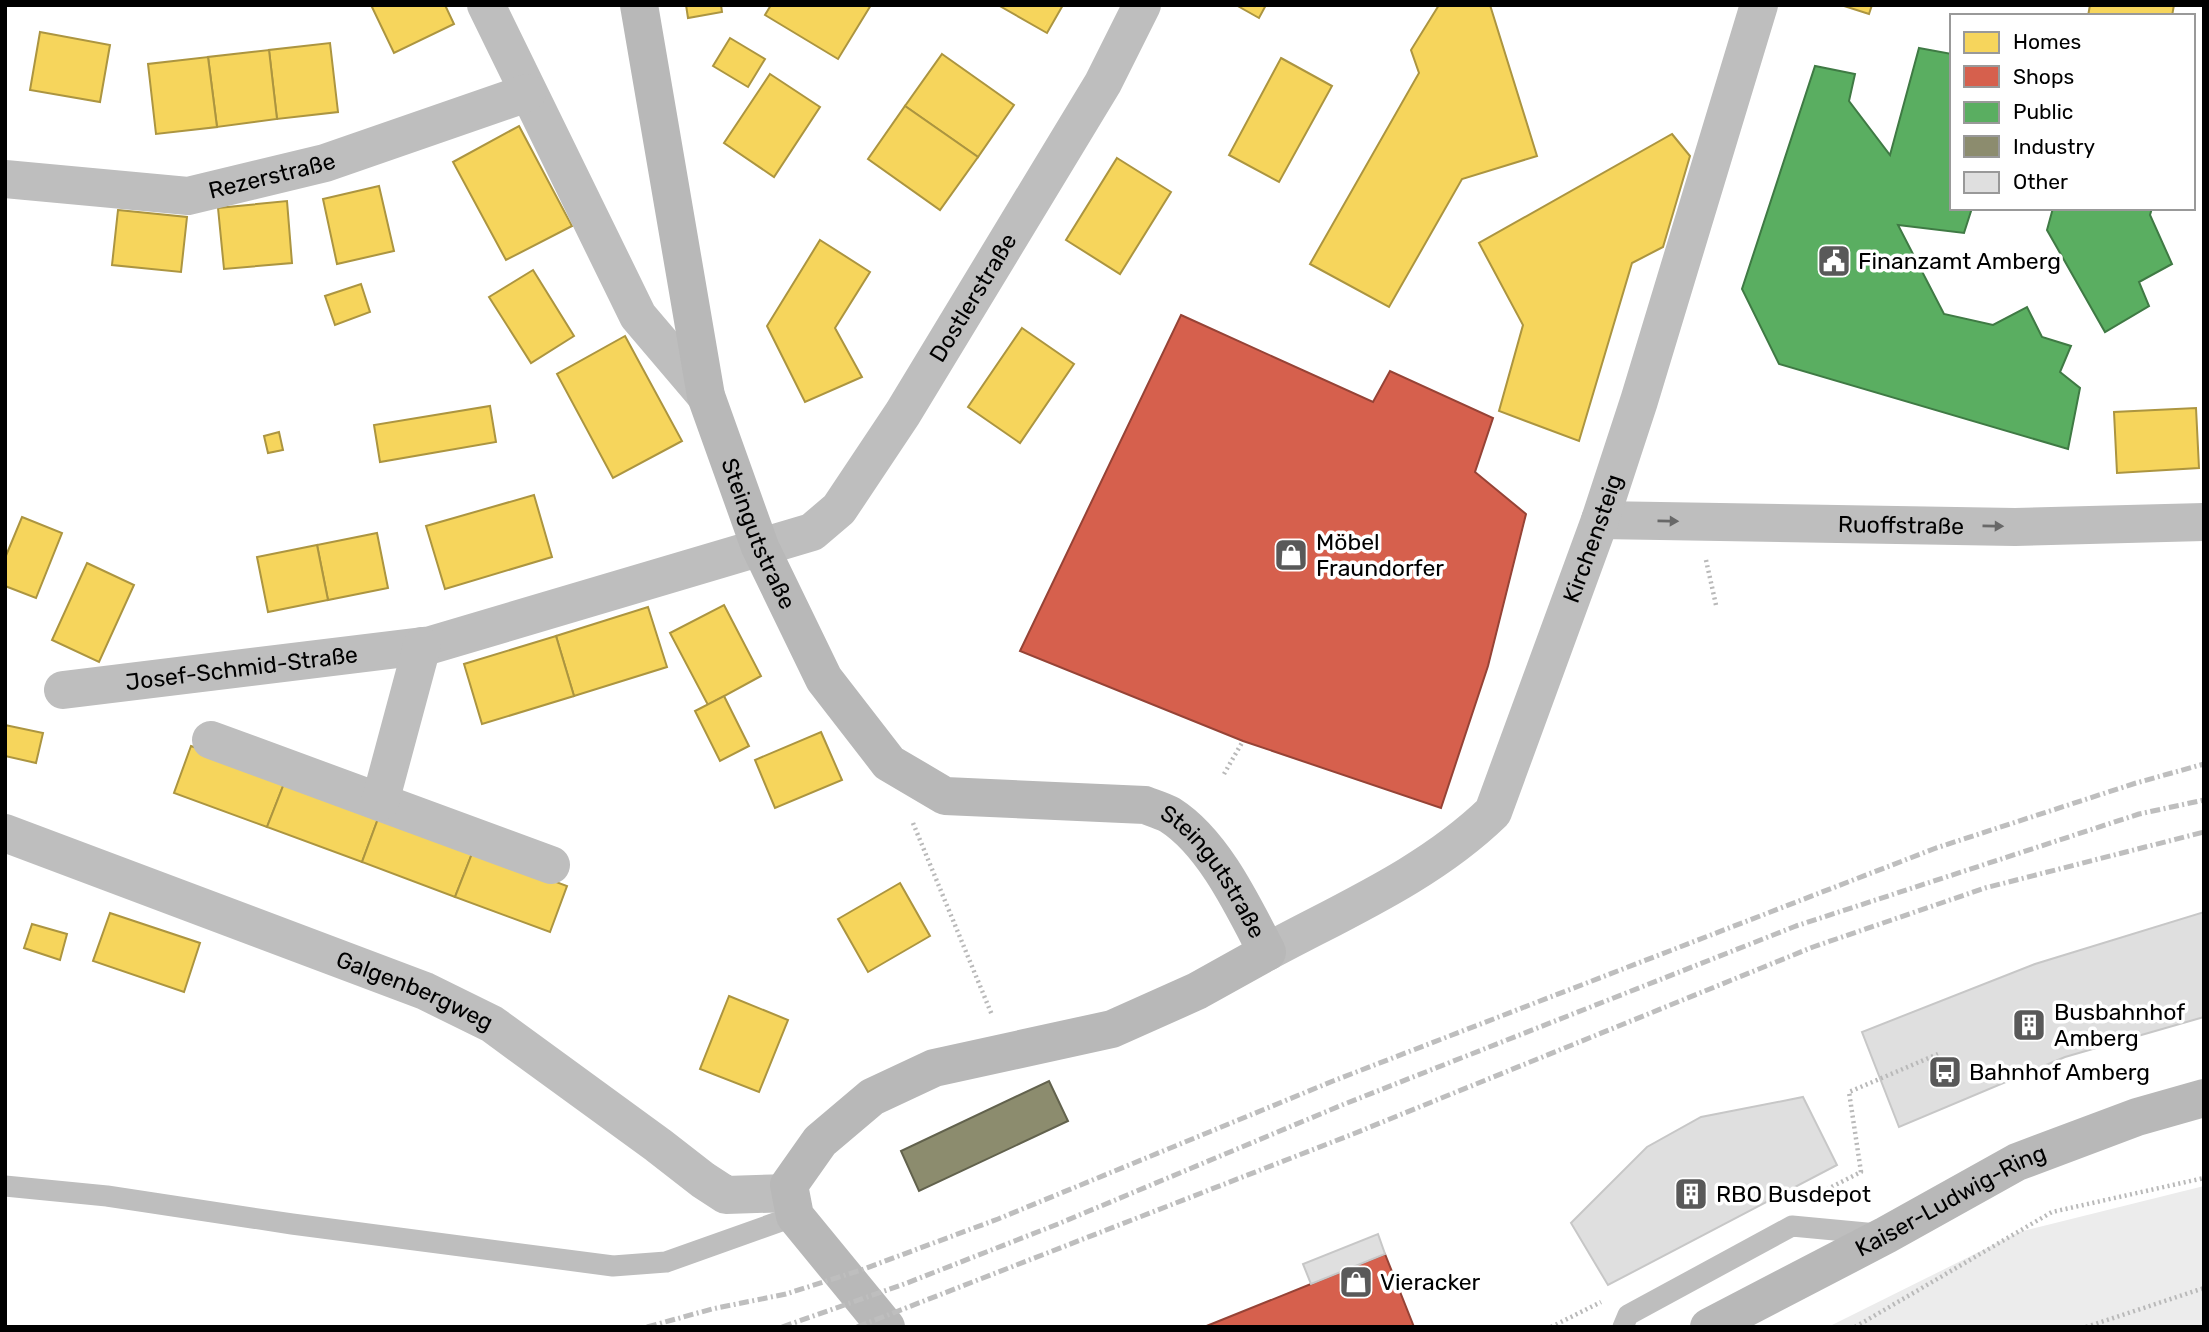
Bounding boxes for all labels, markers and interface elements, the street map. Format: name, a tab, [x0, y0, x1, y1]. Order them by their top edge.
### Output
legend	[1950, 14, 2195, 210]
text: Homes	[2013, 29, 2081, 54]
text: Shops	[2013, 64, 2074, 89]
text: Public	[2013, 99, 2073, 124]
text: Industry	[2013, 134, 2095, 159]
street label: Rezerstraße	[206, 146, 339, 205]
text: Other	[2013, 169, 2068, 194]
street label: Dostlerstraße	[923, 228, 1023, 367]
public building icon: Finanzamt Amberg	[1815, 242, 1853, 280]
place label: Finanzamt Amberg	[1858, 247, 2061, 275]
street label: Steingutstraße	[715, 454, 802, 614]
street label: Kirchensteig	[1557, 471, 1628, 607]
street label: Ruoffstraße	[1838, 510, 1964, 540]
one-way arrow	[1657, 515, 1679, 527]
one-way arrow	[1983, 520, 2005, 532]
place label: Möbel Fraundorfer	[1316, 528, 1444, 582]
shop icon: Möbel Fraundorfer	[1272, 536, 1310, 574]
street label: Josef-Schmid-Straße	[124, 640, 359, 696]
street label: Steingutstraße	[1156, 799, 1271, 943]
street label: Galgenbergweg	[332, 945, 498, 1036]
place label: Busbahnhof Amberg	[2054, 998, 2185, 1052]
building icon: Busbahnhof Amberg	[2010, 1006, 2048, 1044]
bus stop icon: Bahnhof Amberg	[1926, 1053, 1964, 1091]
place label: Bahnhof Amberg	[1969, 1058, 2150, 1086]
street label: Kaiser-Ludwig-Ring	[1850, 1138, 2050, 1263]
building icon: RBO Busdepot	[1672, 1175, 1710, 1213]
place label: RBO Busdepot	[1716, 1180, 1871, 1208]
shop icon: Vieracker	[1337, 1263, 1375, 1301]
place label: Vieracker	[1380, 1268, 1481, 1296]

